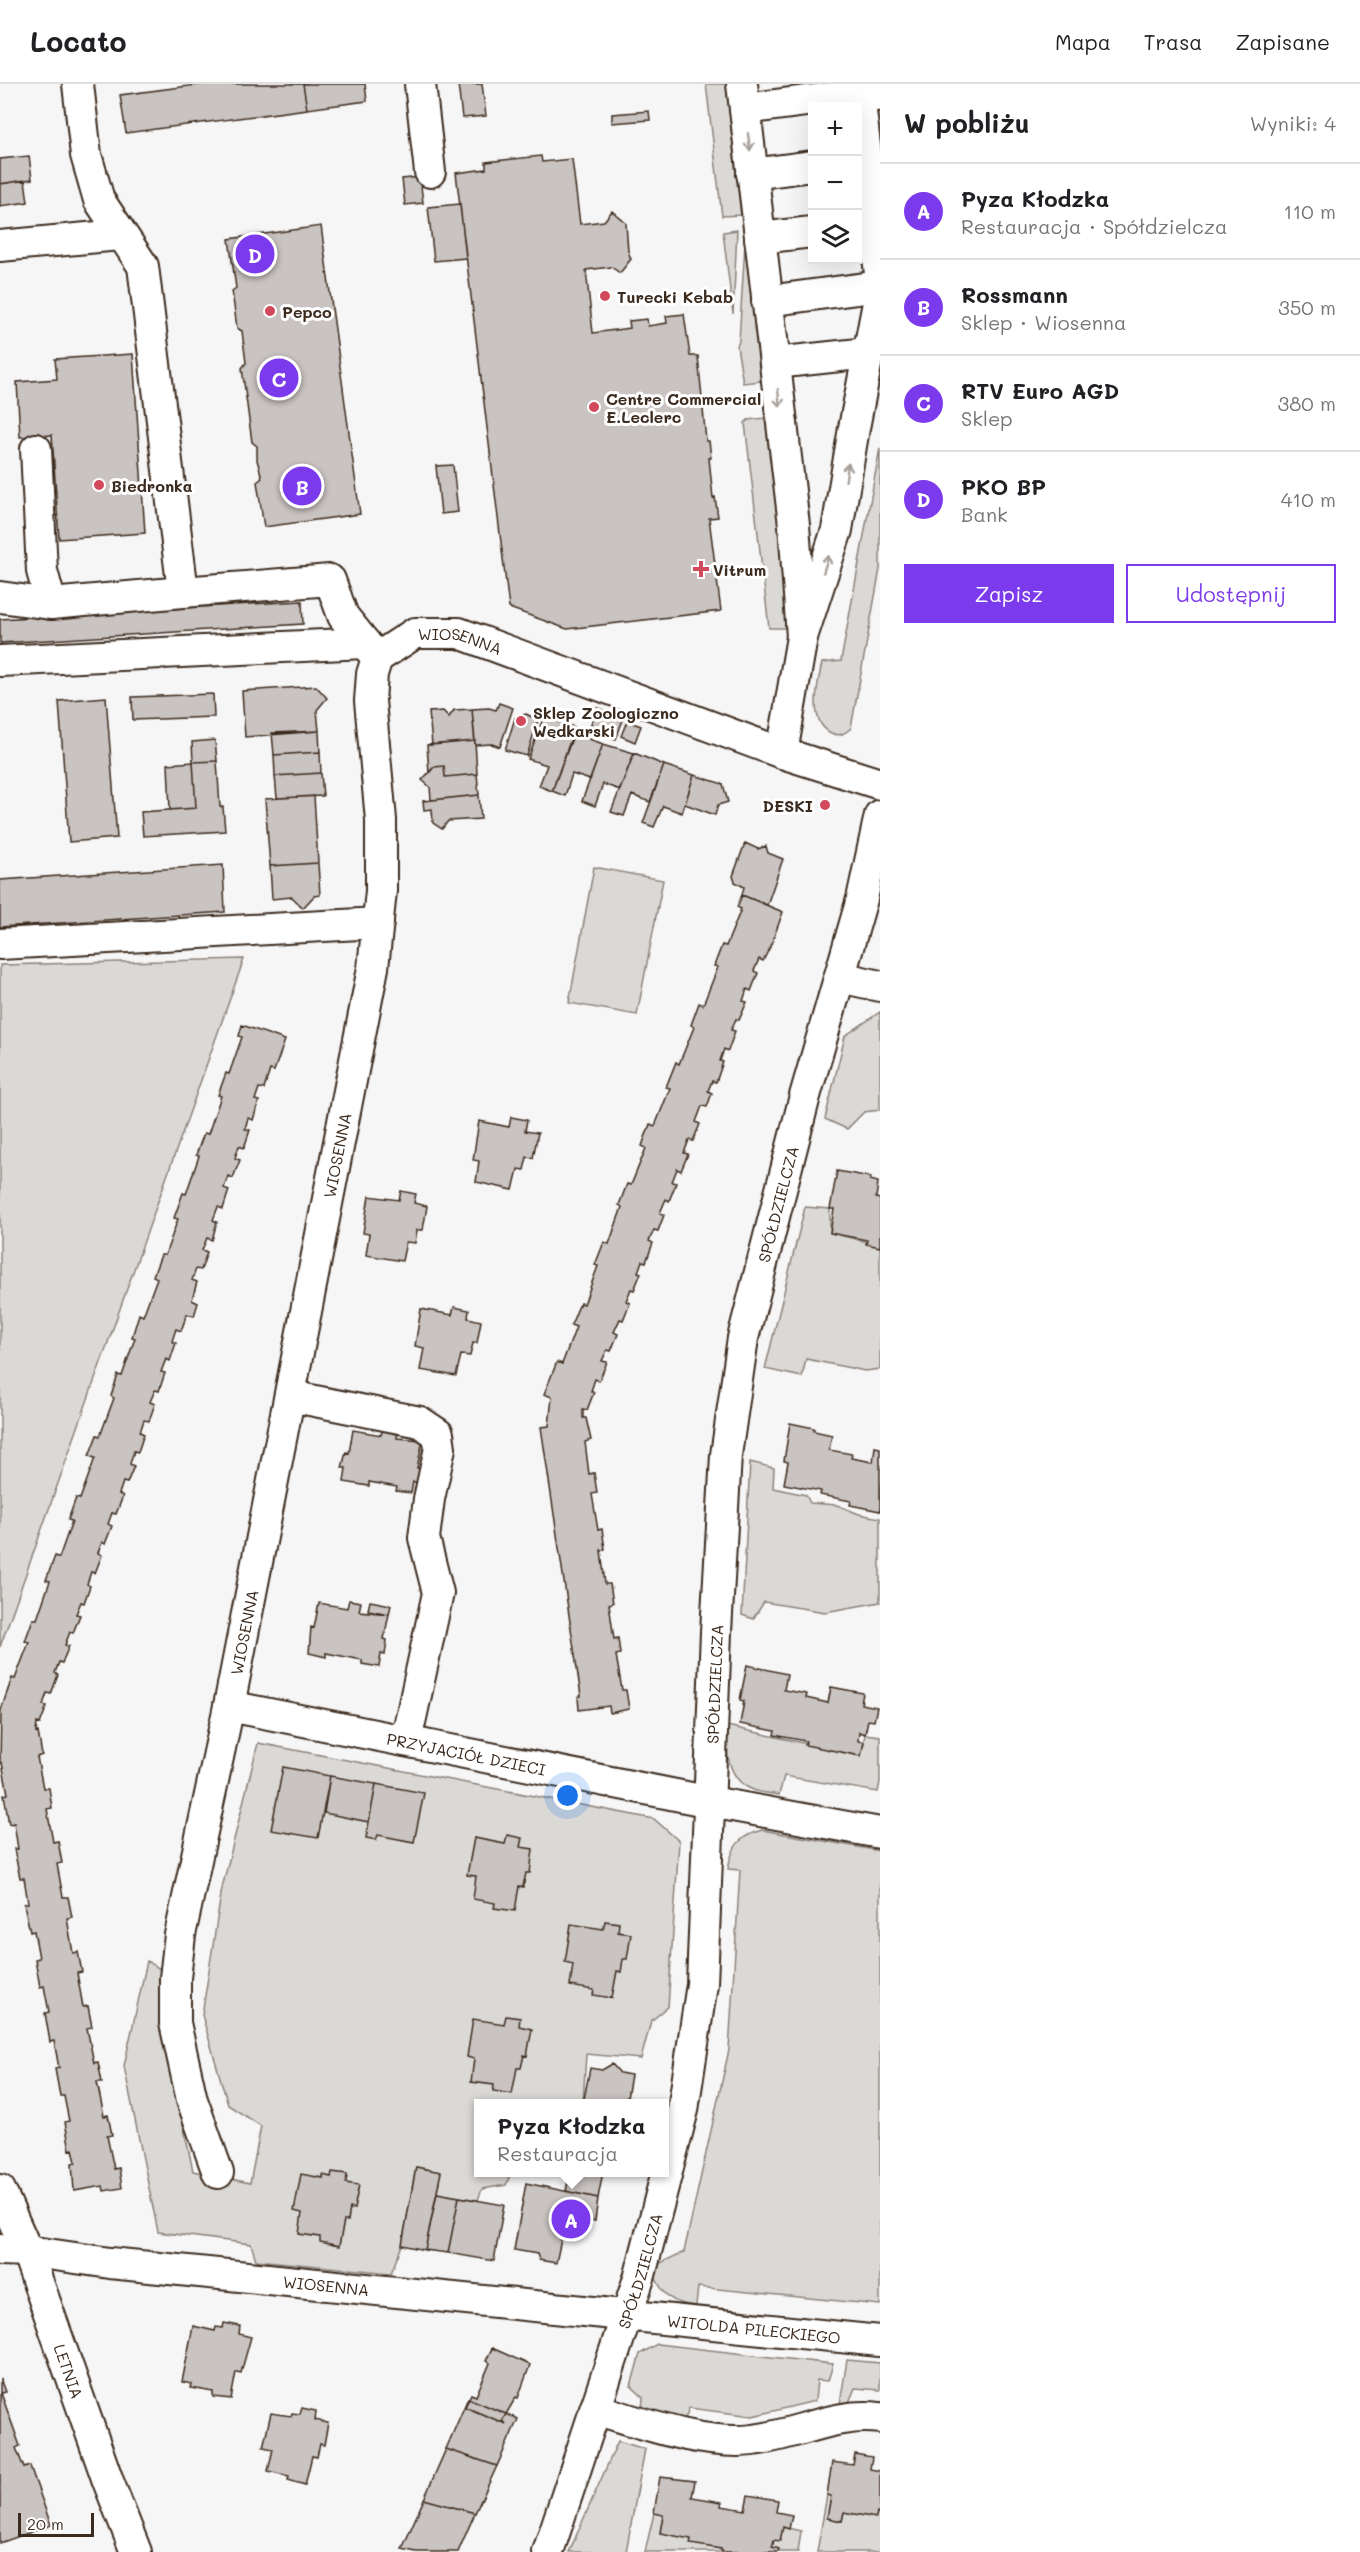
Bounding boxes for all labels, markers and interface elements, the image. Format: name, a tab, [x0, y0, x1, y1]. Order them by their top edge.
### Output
text: Locato	[30, 23, 127, 59]
text: Mapa	[1055, 28, 1111, 55]
text: Trasa	[1144, 28, 1202, 55]
text: Zapisane	[1235, 28, 1330, 55]
map controls	[808, 102, 862, 264]
button: +	[808, 102, 862, 156]
text: W pobliżu	[904, 106, 1030, 140]
text: Wyniki: 4	[1250, 110, 1336, 136]
one-way arrow	[743, 132, 754, 152]
button: −	[808, 156, 862, 210]
text: Pyza Kłodzka	[961, 184, 1109, 213]
text: A	[917, 198, 930, 224]
text: 110 m	[1283, 198, 1336, 224]
button: layers	[808, 210, 862, 264]
text: Restauracja · Spółdzielcza	[961, 213, 1227, 239]
pin: D	[236, 232, 274, 276]
text: Rossmann	[961, 280, 1068, 309]
place label: Turecki Kebab	[617, 286, 733, 307]
marker: Turecki Kebab	[598, 289, 612, 303]
text: B	[917, 294, 930, 320]
text: 350 m	[1278, 294, 1336, 320]
place label: Pepco	[282, 301, 332, 322]
marker: Pepco	[263, 304, 277, 318]
text: Sklep · Wiosenna	[961, 309, 1126, 335]
pin: C	[260, 356, 298, 400]
text: RTV Euro AGD	[961, 376, 1119, 405]
place label: Centre Commercial E.Leclerc	[606, 388, 761, 427]
one-way arrow	[773, 388, 784, 408]
text: C	[916, 390, 931, 416]
text: 380 m	[1278, 390, 1336, 416]
marker: Centre Commercial E.Leclerc	[587, 400, 601, 414]
text: Sklep	[961, 405, 1013, 431]
one-way arrow	[841, 463, 852, 483]
pin: B	[282, 464, 322, 508]
text: PKO BP	[961, 472, 1046, 501]
place label: Biedronka	[111, 475, 193, 496]
marker: Biedronka	[92, 478, 106, 492]
text: D	[916, 486, 931, 512]
text: 410 m	[1281, 486, 1336, 512]
text: Bank	[961, 501, 1008, 527]
one-way arrow	[821, 555, 832, 574]
place label: Vitrum	[713, 559, 766, 580]
marker: Vitrum	[694, 562, 708, 576]
button: Zapisz	[904, 564, 1114, 623]
button: Udostępnij	[1126, 564, 1336, 623]
street label: WIOSENNA	[418, 623, 505, 659]
place label: Sklep Zoologiczno Wędkarski	[533, 702, 679, 741]
marker: Sklep Zoologiczno Wędkarski	[514, 714, 528, 728]
place label: DESKI	[763, 795, 813, 816]
marker: DESKI	[818, 798, 832, 812]
street label: WIOSENNA	[318, 1111, 355, 1200]
street label: SPÓŁDZIELCZA	[752, 1143, 802, 1264]
street label: WIOSENNA	[225, 1588, 262, 1677]
street label: SPÓŁDZIELCZA	[701, 1624, 727, 1744]
street label: PRZYJACIÓŁ DZIECI	[385, 1727, 548, 1779]
your location	[553, 1781, 582, 1810]
popup	[474, 2099, 669, 2177]
text: Pyza Kłodzka	[497, 2111, 646, 2140]
text: Restauracja	[497, 2140, 618, 2166]
pin: A	[552, 2196, 590, 2242]
street label: SPÓŁDZIELCZA	[612, 2210, 666, 2331]
street label: WIOSENNA	[282, 2270, 370, 2300]
street label: WITOLDA PILECKIEGO	[666, 2309, 842, 2347]
street label: LETNIA	[50, 2341, 89, 2401]
scale bar	[18, 2510, 94, 2538]
text: 20 m	[27, 2513, 64, 2534]

